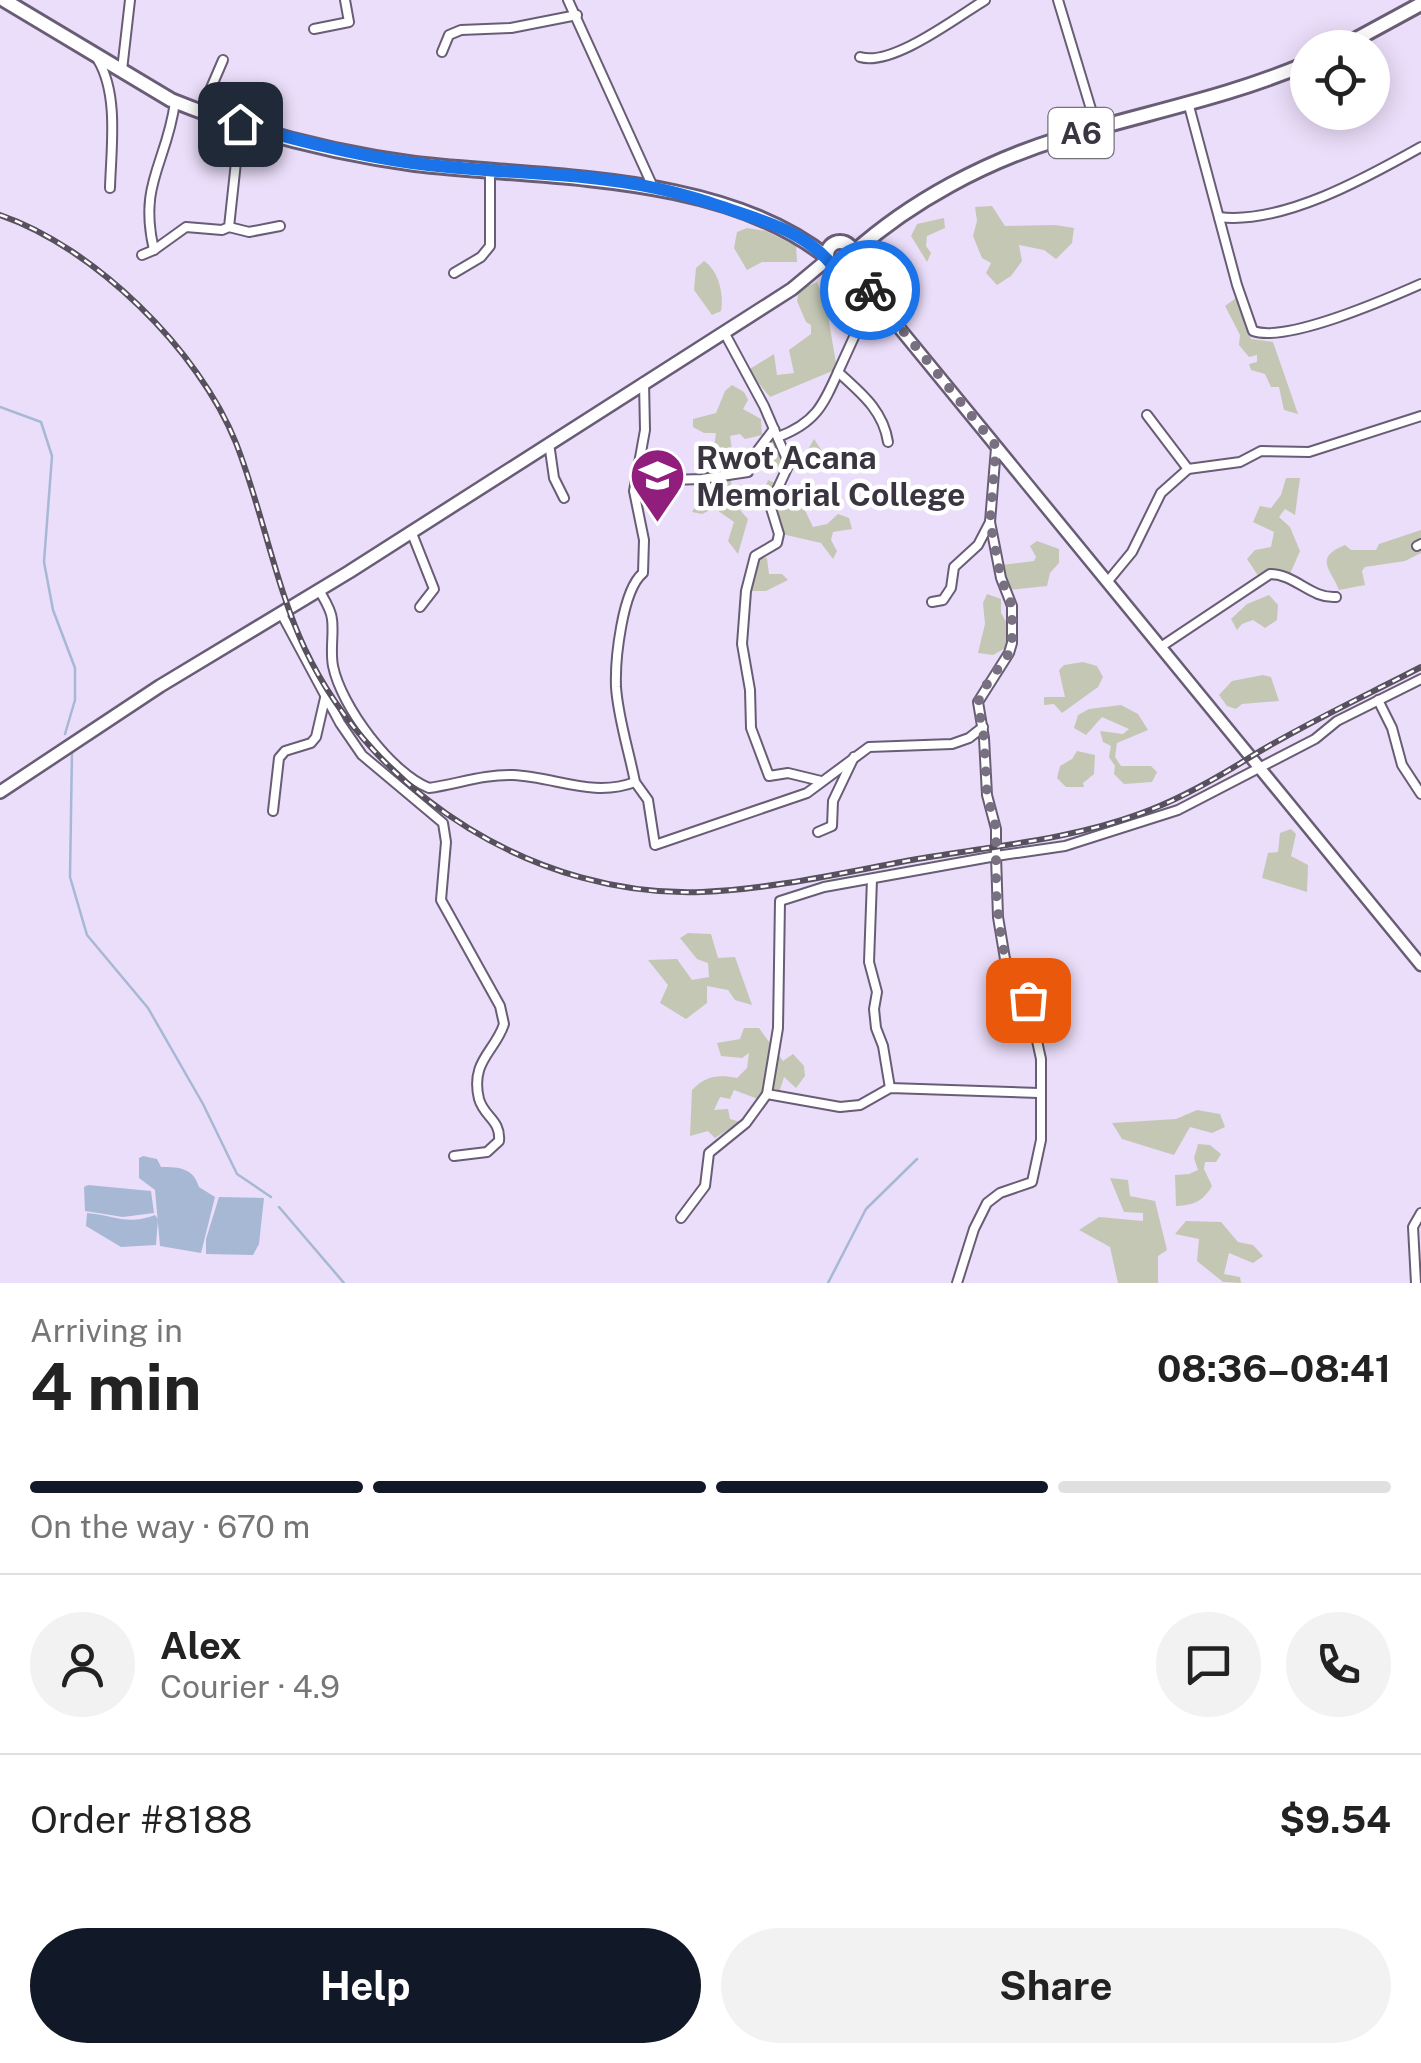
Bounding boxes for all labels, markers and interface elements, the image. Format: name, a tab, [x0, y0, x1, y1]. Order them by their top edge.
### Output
map controls	[1290, 30, 1390, 130]
button: locate	[1290, 30, 1390, 130]
pin	[198, 82, 283, 167]
icon: home	[213, 97, 268, 152]
road number: A6	[1048, 108, 1114, 158]
courier	[820, 240, 920, 340]
icon: bike	[843, 263, 898, 318]
place label: Rwot Acana Memorial College	[696, 439, 965, 513]
school or university icon: Rwot Acana Memorial College	[627, 445, 687, 524]
pin	[986, 958, 1071, 1043]
icon: bag	[1001, 973, 1056, 1028]
text: Arriving in	[30, 1312, 183, 1349]
text: 08:36–08:41	[1157, 1346, 1391, 1391]
text: 4 min	[30, 1348, 202, 1425]
text: On the way · 670 m	[30, 1508, 310, 1545]
button: person	[30, 1612, 135, 1717]
button: chat	[1156, 1612, 1261, 1717]
button: phone	[1286, 1612, 1391, 1717]
text: Alex	[160, 1623, 242, 1668]
text: Courier · 4.9	[160, 1668, 340, 1705]
text: Order #8188	[30, 1797, 252, 1842]
text: $9.54	[1279, 1797, 1391, 1842]
button: Help	[30, 1928, 701, 2043]
button: Share	[721, 1928, 1391, 2043]

